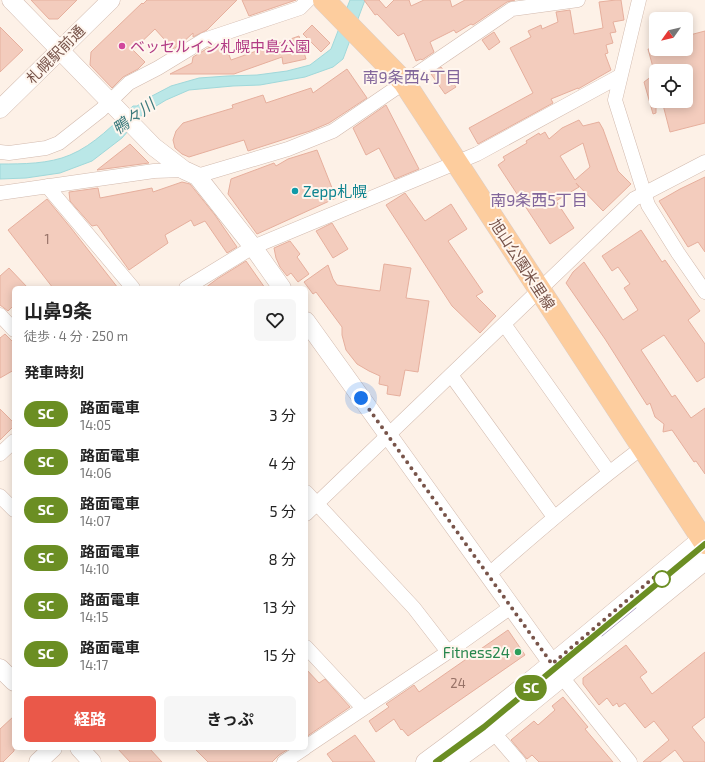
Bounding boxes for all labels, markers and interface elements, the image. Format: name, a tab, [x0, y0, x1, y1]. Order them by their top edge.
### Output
north arrow	[649, 12, 693, 56]
map controls	[649, 12, 693, 108]
street label: 札幌駅前通	[22, 21, 88, 87]
place label: ベッセルイン札幌中島公園	[130, 37, 310, 55]
marker: ベッセルイン札幌中島公園	[117, 41, 127, 51]
button: locate	[649, 64, 693, 108]
district label: 南9条西4丁目	[363, 67, 462, 86]
water label: 鴨々川	[108, 93, 160, 138]
place label: Zepp札幌	[303, 182, 367, 200]
marker: Zepp札幌	[290, 186, 300, 196]
district label: 南9条西5丁目	[490, 190, 588, 209]
street label: 旭山公園米里線	[487, 215, 559, 313]
house number: 1	[44, 231, 50, 247]
text: 山鼻9条	[24, 299, 92, 322]
button: heart	[254, 299, 296, 341]
text: 徒歩 · 4 分 · 250 m	[24, 328, 128, 344]
text: 発車時刻	[24, 363, 84, 381]
your location	[351, 388, 371, 408]
text: 路面電車	[80, 398, 140, 416]
text: SC	[38, 405, 54, 422]
text: 3 分	[269, 406, 296, 424]
text: 14:05	[80, 417, 111, 433]
text: 路面電車	[80, 446, 140, 464]
text: SC	[38, 453, 54, 470]
text: 4 分	[268, 454, 296, 472]
text: 14:06	[80, 465, 112, 481]
text: 路面電車	[80, 494, 140, 512]
text: SC	[38, 501, 54, 518]
text: 5 分	[270, 502, 296, 520]
text: 14:07	[80, 513, 111, 529]
text: 路面電車	[80, 542, 140, 560]
text: SC	[38, 549, 54, 566]
text: 8 分	[269, 550, 296, 568]
text: 14:10	[80, 561, 109, 577]
unlabelled marker	[653, 570, 671, 588]
text: 路面電車	[80, 590, 140, 608]
text: SC	[38, 597, 54, 614]
text: 13 分	[263, 598, 296, 616]
text: 14:15	[80, 609, 108, 625]
text: 路面電車	[80, 638, 140, 656]
place label: Fitness24	[443, 643, 510, 661]
text: SC	[38, 645, 54, 662]
text: 15 分	[264, 646, 296, 664]
marker: Fitness24	[513, 647, 523, 657]
text: 14:17	[80, 657, 108, 673]
house number: 24	[450, 675, 466, 691]
line badge: SC	[513, 675, 549, 701]
text: SC	[523, 679, 539, 696]
button: 経路	[24, 696, 156, 742]
button: きっぷ	[164, 696, 296, 742]

